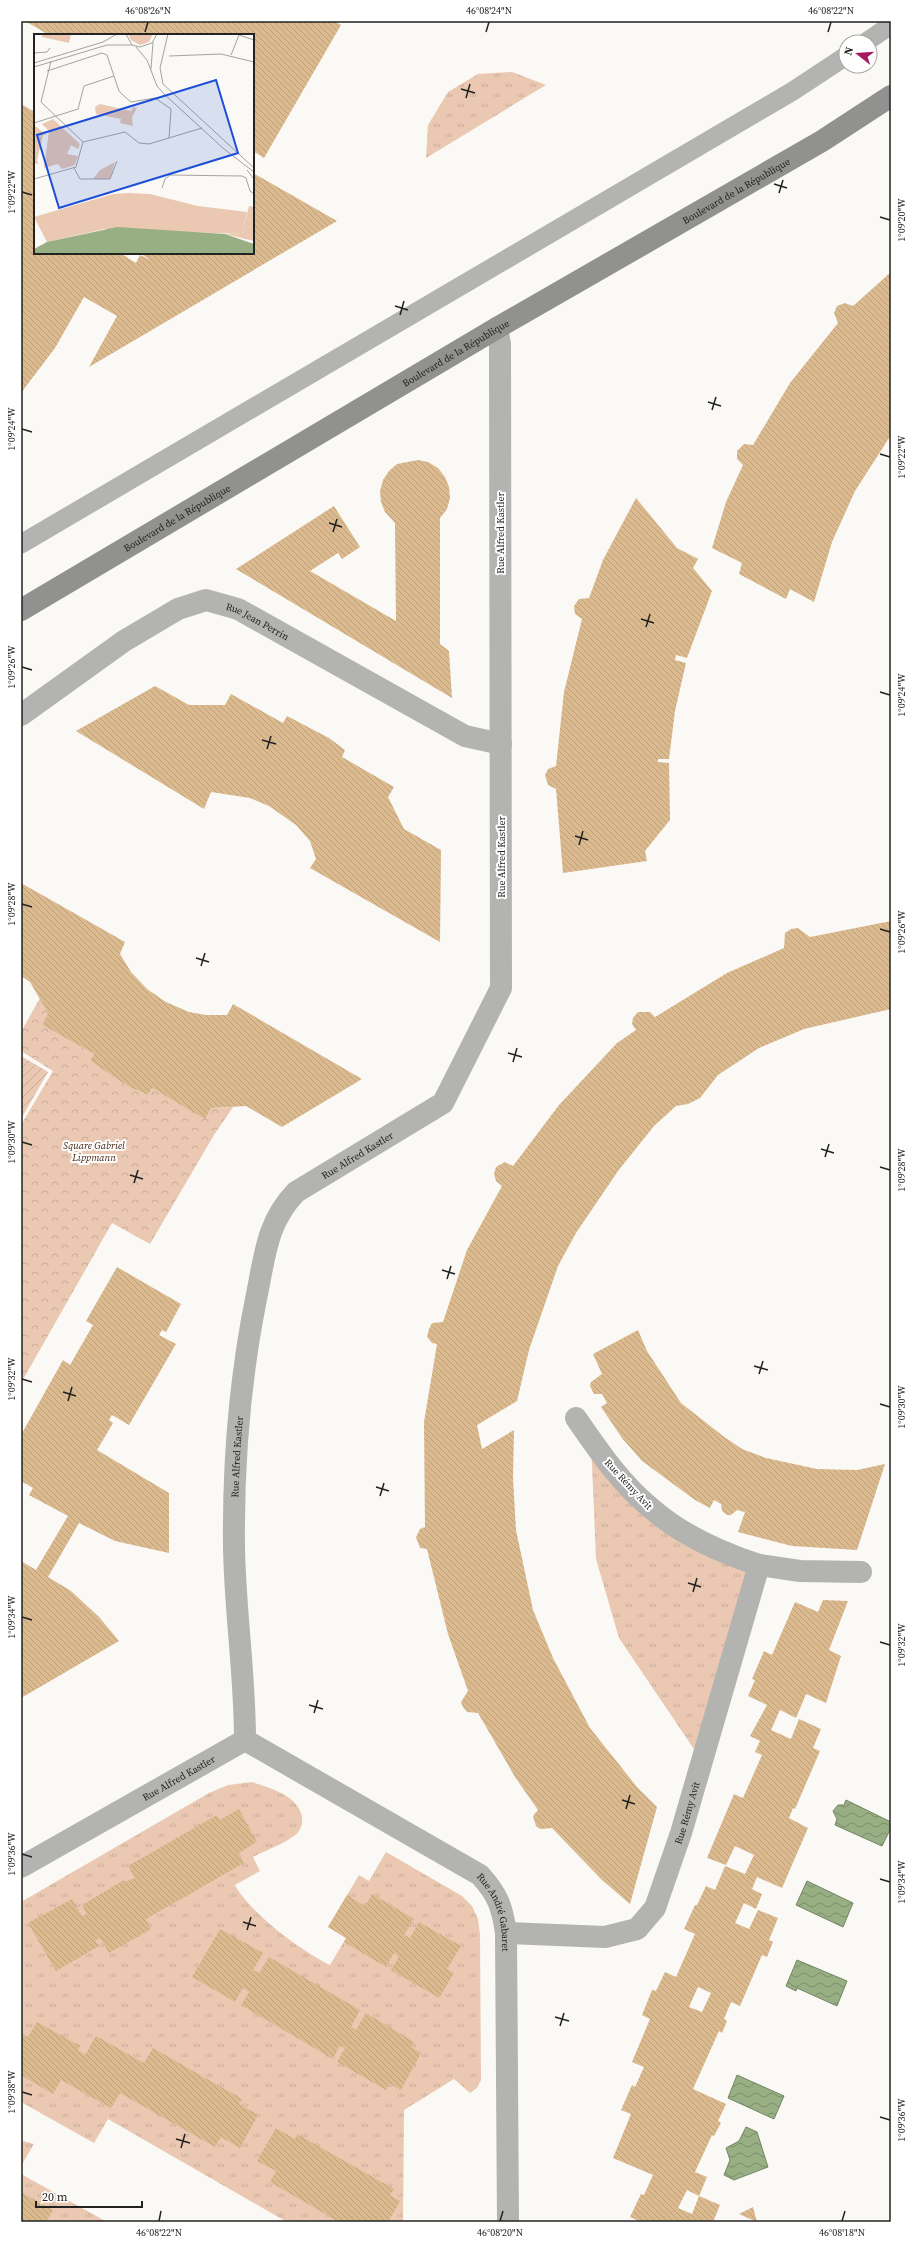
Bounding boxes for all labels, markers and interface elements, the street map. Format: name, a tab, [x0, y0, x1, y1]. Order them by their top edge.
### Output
text: 46°08'26"N	[125, 4, 171, 17]
text: 46°08'24"N	[466, 4, 512, 17]
text: 46°08'22"N	[808, 4, 854, 17]
inset map	[34, 34, 254, 254]
north arrow	[838, 34, 878, 74]
text: N	[841, 45, 857, 57]
street label: Boulevard de la République	[680, 155, 792, 227]
text: 1°09'22"W	[5, 170, 18, 214]
text: 1°09'20"W	[895, 198, 908, 242]
street label: Boulevard de la République	[400, 316, 512, 390]
text: 1°09'24"W	[5, 407, 18, 451]
text: 1°09'22"W	[895, 435, 908, 479]
street label: Boulevard de la République	[121, 481, 233, 555]
street label: Rue Alfred Kastler	[494, 491, 507, 574]
street label: Rue Jean Perrin	[224, 600, 291, 643]
text: 1°09'26"W	[5, 645, 18, 689]
text: 1°09'24"W	[895, 673, 908, 717]
street label: Rue Alfred Kastler	[495, 815, 508, 898]
text: 1°09'28"W	[5, 882, 18, 926]
text: 1°09'26"W	[895, 910, 908, 954]
text: 1°09'30"W	[5, 1120, 18, 1164]
street label: Rue Alfred Kastler	[319, 1128, 396, 1182]
park label: Square Gabriel Lippmann	[63, 1139, 125, 1164]
text: 1°09'28"W	[895, 1148, 908, 1192]
text: 1°09'32"W	[5, 1357, 18, 1401]
text: 1°09'30"W	[895, 1385, 908, 1429]
street label: Rue Alfred Kastler	[228, 1415, 246, 1498]
street label: Rue Rémy Avit	[602, 1456, 656, 1513]
text: 1°09'34"W	[5, 1595, 18, 1639]
text: 1°09'32"W	[895, 1623, 908, 1667]
street label: Rue Alfred Kastler	[140, 1752, 218, 1804]
street label: Rue Rémy Avit	[672, 1779, 703, 1846]
text: 1°09'36"W	[5, 1832, 18, 1876]
text: 1°09'34"W	[895, 1860, 908, 1904]
street label: Rue André Gabaret	[474, 1870, 512, 1952]
text: 1°09'38"W	[5, 2070, 18, 2114]
text: 1°09'36"W	[895, 2098, 908, 2142]
scale bar	[36, 2183, 142, 2209]
text: 20 m	[42, 2189, 68, 2205]
text: 46°08'22"N	[136, 2226, 182, 2239]
text: 46°08'20"N	[477, 2226, 523, 2239]
text: 46°08'18"N	[819, 2226, 865, 2239]

